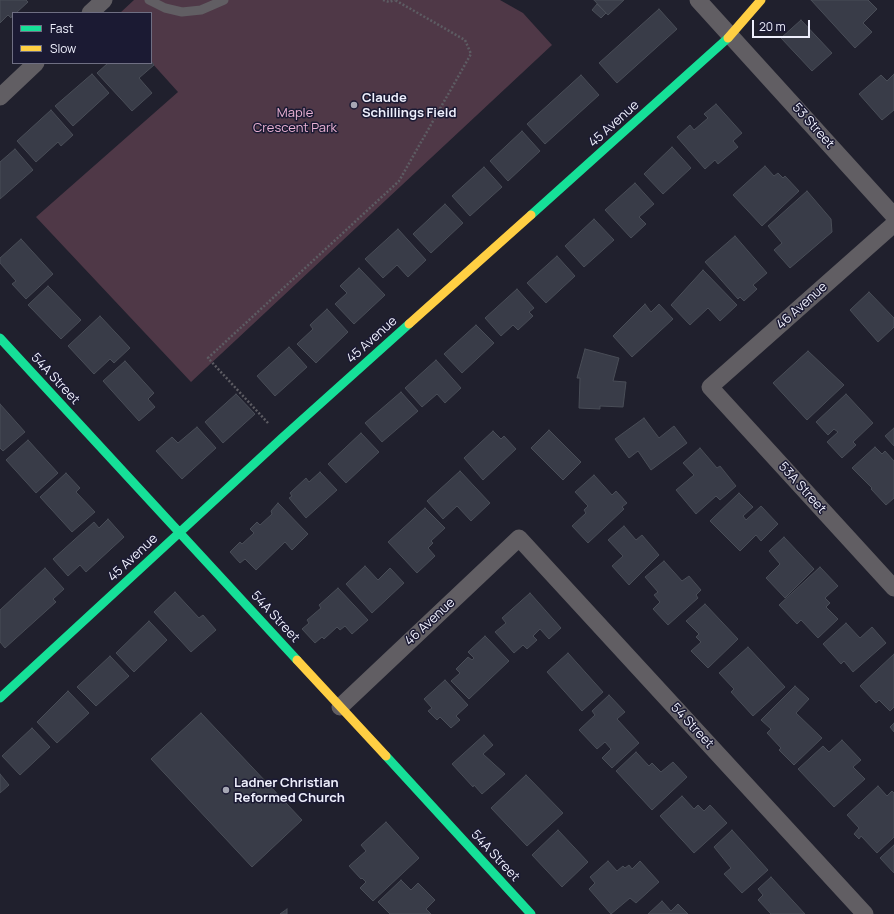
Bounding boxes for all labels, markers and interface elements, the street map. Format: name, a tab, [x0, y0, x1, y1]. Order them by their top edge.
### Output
legend	[12, 12, 152, 64]
scale bar	[754, 12, 812, 38]
text: 20 m	[759, 18, 786, 35]
text: Fast	[50, 20, 74, 37]
text: Slow	[50, 40, 76, 57]
place label: Claude Schillings Field	[362, 90, 456, 121]
street label: 45 Avenue	[586, 97, 642, 151]
marker: Claude Schillings Field	[349, 100, 359, 110]
street label: 53 Street	[789, 100, 837, 152]
park label: Maple Crescent Park	[253, 105, 337, 136]
street label: 46 Avenue	[773, 279, 831, 333]
street label: 45 Avenue	[344, 313, 400, 367]
street label: 54A Street	[27, 350, 83, 408]
street label: 53A Street	[775, 459, 829, 517]
street label: 45 Avenue	[105, 531, 161, 585]
street label: 54A Street	[247, 588, 303, 646]
street label: 46 Avenue	[402, 595, 458, 649]
street label: 54 Street	[667, 700, 717, 752]
place label: Ladner Christian Reformed Church	[234, 775, 345, 806]
marker: Ladner Christian Reformed Church	[221, 785, 231, 795]
street label: 54A Street	[467, 827, 523, 885]

